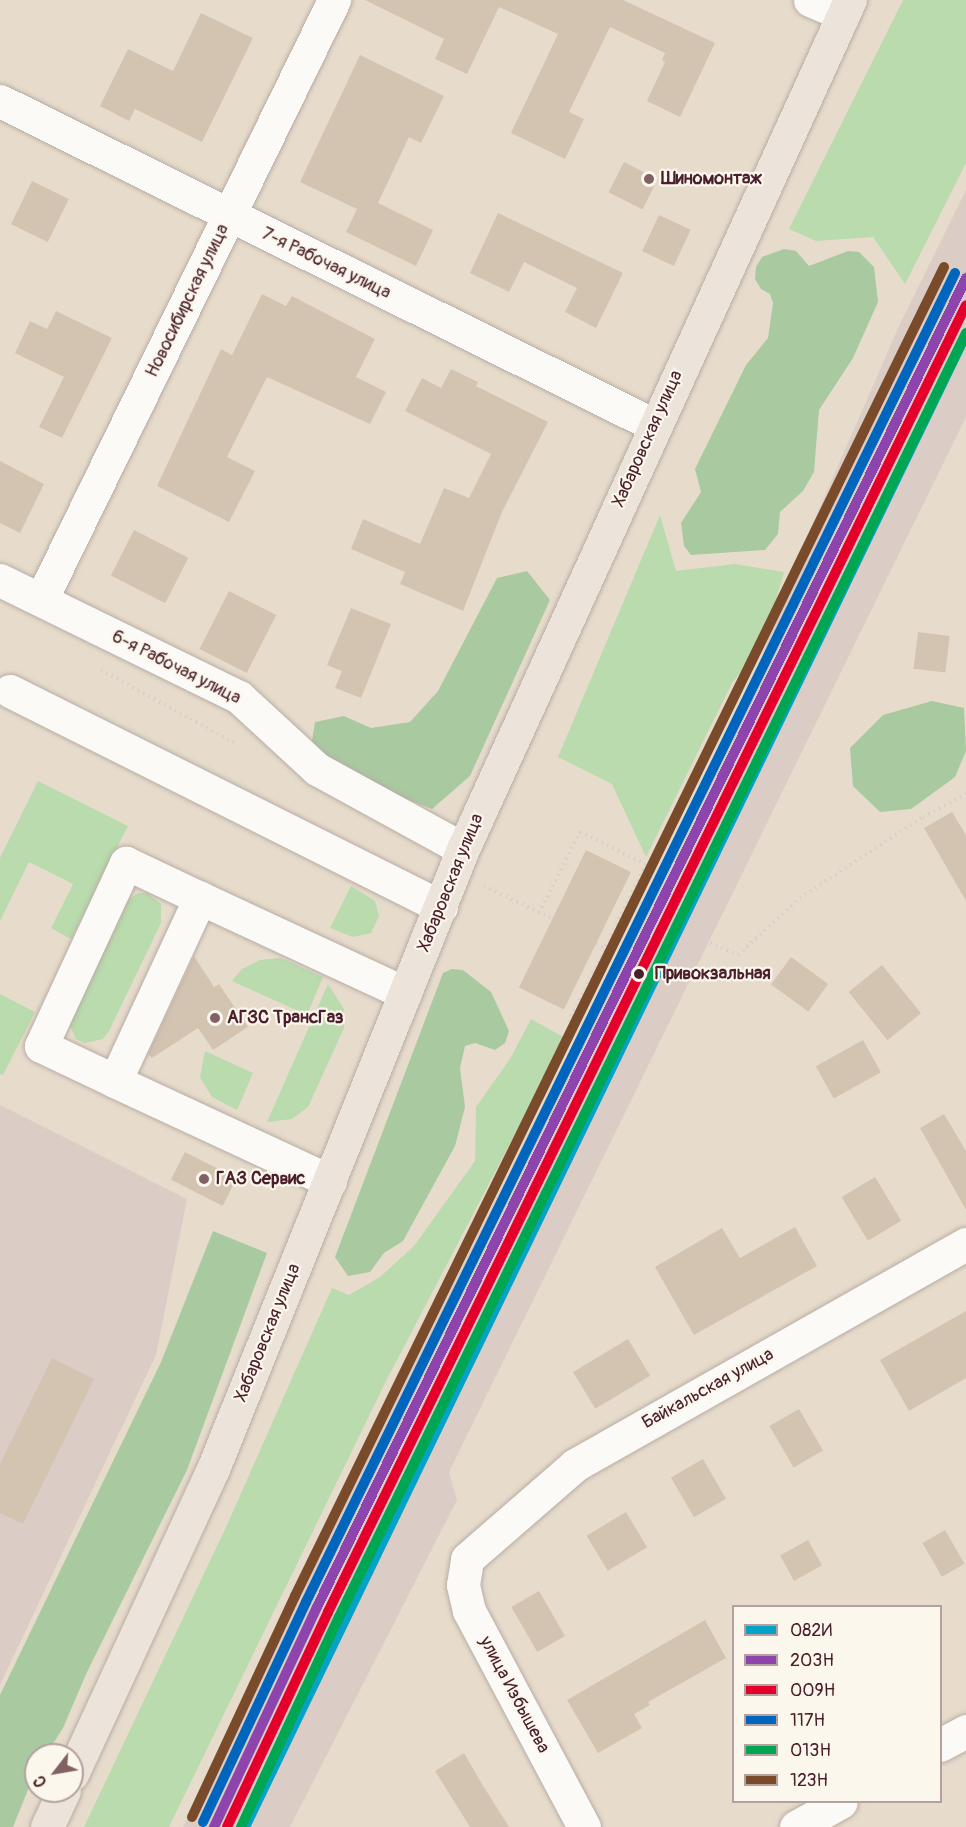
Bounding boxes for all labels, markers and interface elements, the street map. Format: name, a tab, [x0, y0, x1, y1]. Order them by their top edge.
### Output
place label: Шиномонтаж	[661, 168, 762, 190]
marker: Шиномонтаж	[642, 172, 656, 186]
street label: Новосибирская улица	[142, 221, 234, 381]
street label: 7-я Рабочая улица	[258, 223, 394, 305]
street label: Хабаровская улица	[608, 367, 688, 511]
street label: 6-я Рабочая улица	[108, 626, 244, 710]
street label: Хабаровская улица	[413, 811, 489, 955]
marker: Привокзальная	[628, 963, 650, 985]
place label: Привокзальная	[655, 963, 771, 985]
place label: АГЗС ТрансГаз	[227, 1007, 344, 1029]
marker: АГЗС ТрансГаз	[208, 1011, 222, 1025]
place label: ГАЗ Сервис	[216, 1168, 305, 1190]
marker: ГАЗ Сервис	[197, 1172, 211, 1186]
street label: Хабаровская улица	[230, 1261, 306, 1405]
street label: Байкальская улица	[638, 1344, 778, 1434]
legend	[732, 1605, 942, 1803]
text: 082И	[790, 1619, 832, 1642]
street label: улица Избышева	[474, 1633, 554, 1757]
text: 203Н	[790, 1649, 834, 1672]
text: 009Н	[790, 1679, 835, 1702]
text: 117Н	[790, 1709, 825, 1732]
text: 013Н	[790, 1739, 831, 1762]
north arrow	[24, 1743, 84, 1803]
text: 123Н	[790, 1769, 828, 1792]
text: С	[29, 1772, 51, 1791]

